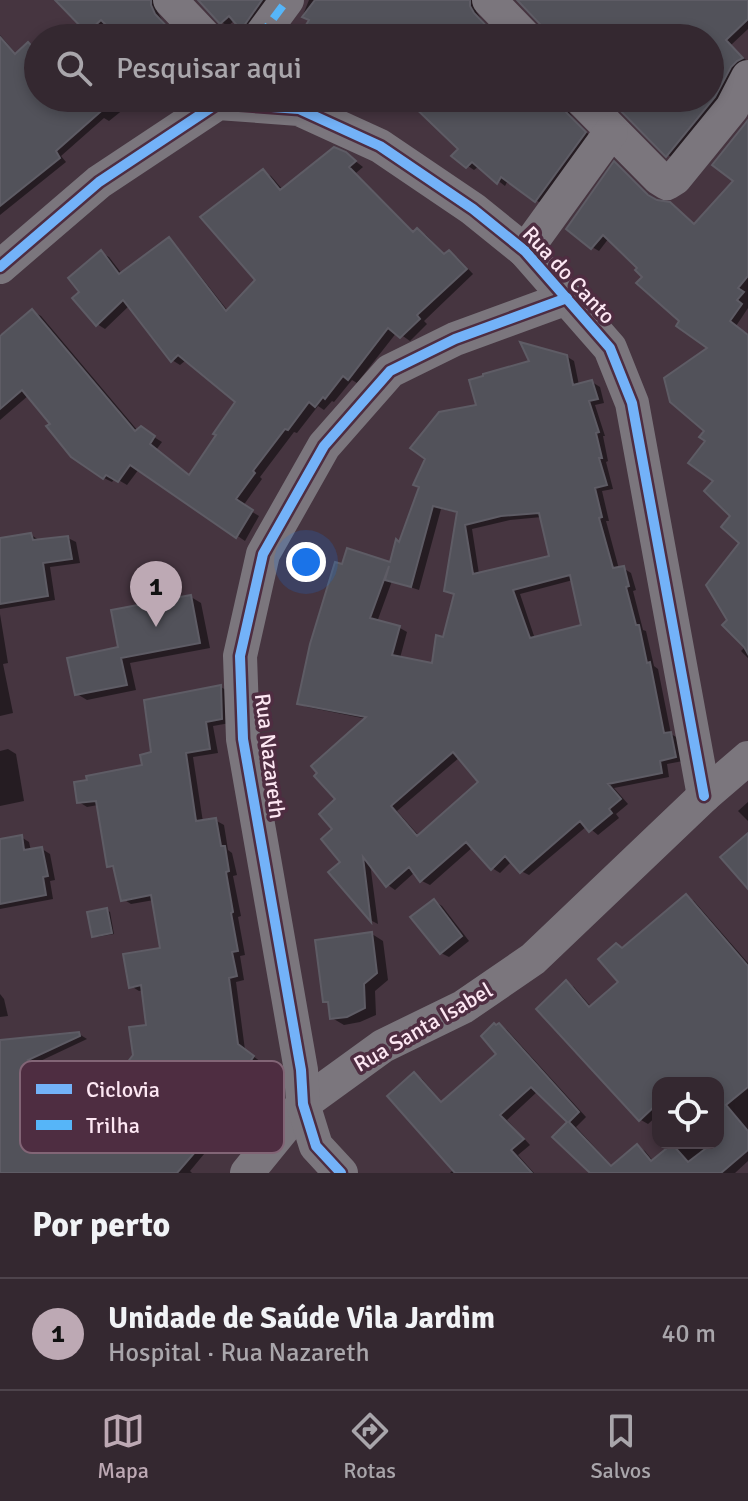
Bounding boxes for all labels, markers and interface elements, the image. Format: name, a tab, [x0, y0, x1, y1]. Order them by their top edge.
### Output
search box	[24, 24, 724, 112]
icon: search	[52, 46, 96, 90]
text: Pesquisar aqui	[116, 50, 302, 87]
street label: Rua do Canto	[517, 220, 621, 330]
your location	[286, 542, 326, 582]
pin: 1	[130, 561, 182, 627]
street label: Rua Nazareth	[249, 692, 291, 820]
street label: Rua Santa Isabel	[349, 976, 497, 1078]
legend	[20, 1061, 284, 1153]
text: Ciclovia	[86, 1076, 160, 1103]
map controls	[652, 1077, 724, 1149]
button: locate	[652, 1077, 724, 1149]
text: Trilha	[86, 1112, 140, 1139]
text: Por perto	[32, 1204, 170, 1246]
text: Unidade de Saúde Vila Jardim	[108, 1300, 495, 1337]
text: 1	[51, 1318, 65, 1350]
text: 40 m	[661, 1318, 716, 1350]
text: Hospital · Rua Nazareth	[108, 1337, 370, 1369]
tab: Mapa	[97, 1409, 149, 1484]
tab: Rotas	[343, 1409, 396, 1484]
tab: Salvos	[590, 1409, 651, 1484]

